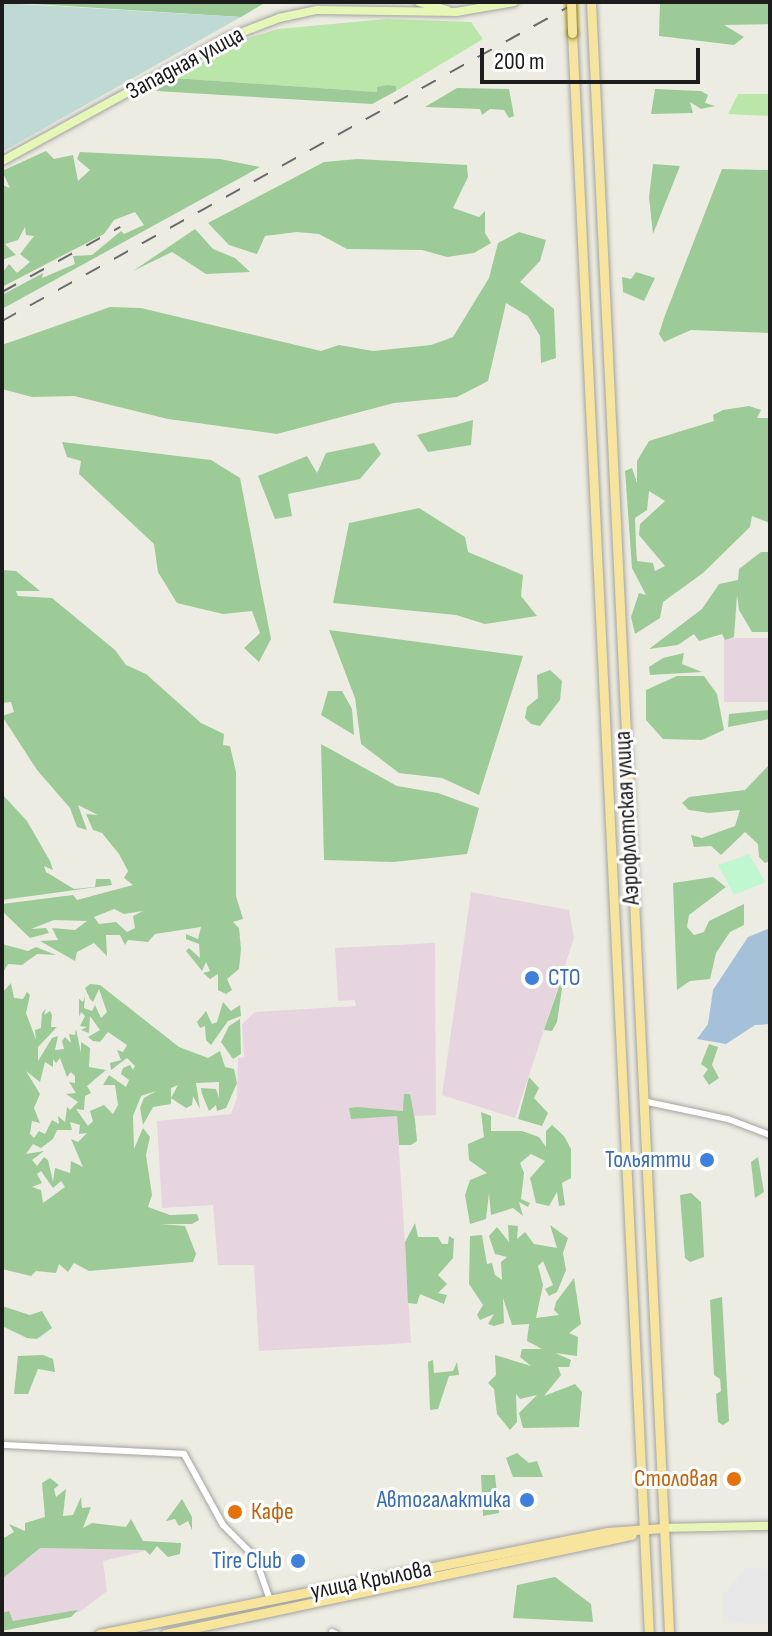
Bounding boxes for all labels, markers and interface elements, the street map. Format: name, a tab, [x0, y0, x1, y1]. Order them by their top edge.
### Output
street label: Западная улица	[121, 20, 249, 106]
scale bar	[484, 32, 704, 82]
text: 200 m	[494, 47, 545, 76]
street label: Аэрофлотская улица	[608, 730, 646, 906]
place label: СТО	[548, 964, 581, 992]
marker: СТО	[523, 969, 541, 987]
place label: Тольятти	[605, 1146, 691, 1174]
marker: Тольятти	[698, 1151, 716, 1169]
place label: Столовая	[634, 1465, 718, 1493]
marker: Столовая	[725, 1470, 743, 1488]
place label: Автогалактика	[377, 1486, 511, 1514]
marker: Автогалактика	[518, 1491, 536, 1509]
place label: Кафе	[251, 1498, 294, 1526]
marker: Кафе	[226, 1503, 244, 1521]
place label: Tire Club	[212, 1547, 282, 1575]
marker: Tire Club	[289, 1552, 307, 1570]
street label: улица Крылова	[308, 1554, 434, 1606]

